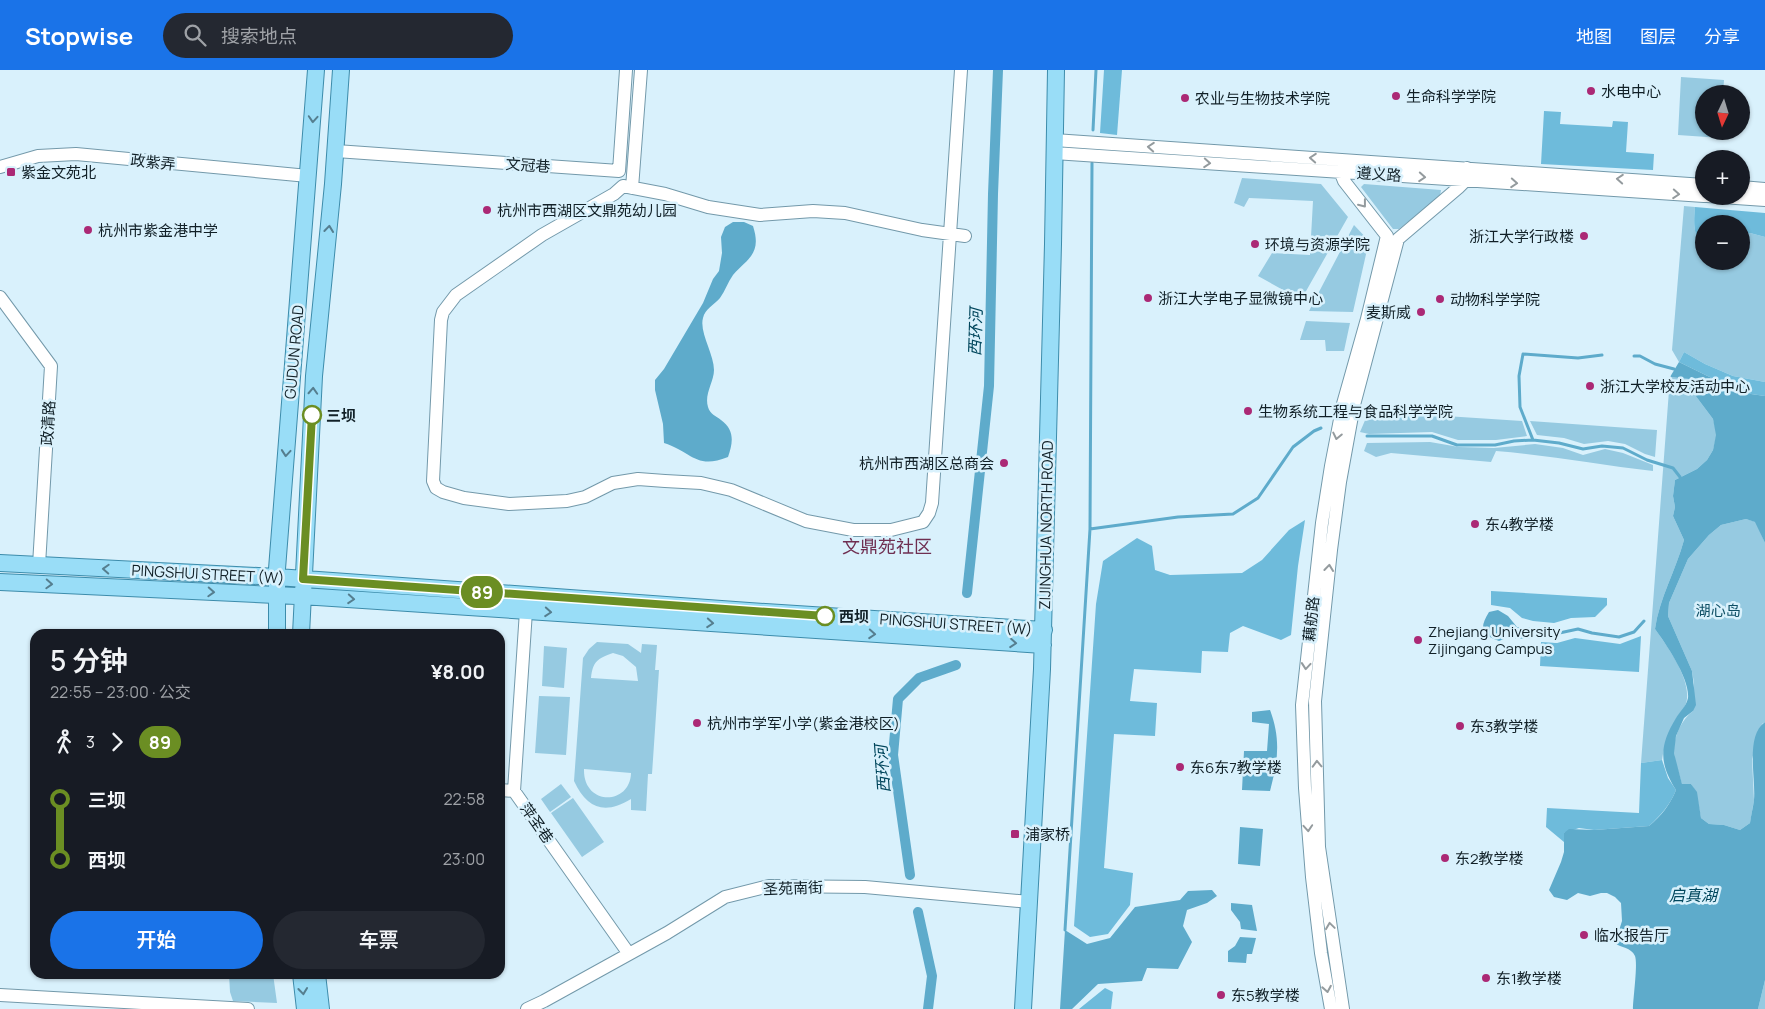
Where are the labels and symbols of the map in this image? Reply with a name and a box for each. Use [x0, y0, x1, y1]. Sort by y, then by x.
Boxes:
place label: 水电中心 [1601, 81, 1661, 102]
marker: 水电中心 [1585, 85, 1597, 97]
north arrow [1695, 85, 1750, 140]
place label: 生命科学学院 [1406, 86, 1496, 107]
place label: 农业与生物技术学院 [1195, 88, 1330, 109]
marker: 生命科学学院 [1390, 90, 1402, 102]
marker: 农业与生物技术学院 [1179, 92, 1191, 104]
one-way arrow [307, 115, 318, 123]
one-way arrow [1147, 141, 1155, 152]
street label: 政紫弄 [130, 149, 176, 175]
one-way arrow [1309, 152, 1317, 163]
street label: 文冠巷 [505, 153, 551, 177]
one-way arrow [1204, 157, 1212, 168]
place label: 紫金文苑北 [21, 162, 96, 183]
street label: 遵义路 [1356, 162, 1402, 186]
marker: 紫金文苑北 [5, 166, 17, 178]
one-way arrow [1418, 171, 1426, 182]
one-way arrow [1616, 173, 1624, 184]
one-way arrow [1511, 177, 1519, 188]
one-way arrow [1673, 189, 1681, 200]
one-way arrow [1357, 198, 1365, 207]
place label: 杭州市西湖区文鼎苑幼儿园 [497, 200, 677, 221]
marker: 杭州市西湖区文鼎苑幼儿园 [481, 204, 493, 216]
place label: 杭州市紫金港中学 [98, 220, 218, 241]
marker: 杭州市紫金港中学 [82, 224, 94, 236]
one-way arrow [323, 225, 334, 233]
place label: 浙江大学行政楼 [1469, 226, 1574, 247]
marker: 浙江大学行政楼 [1578, 230, 1590, 242]
place label: 环境与资源学院 [1265, 234, 1370, 255]
marker: 环境与资源学院 [1249, 238, 1261, 250]
place label: 浙江大学电子显微镜中心 [1158, 288, 1323, 309]
place label: 动物科学学院 [1450, 289, 1540, 310]
marker: 浙江大学电子显微镜中心 [1142, 292, 1154, 304]
marker: 动物科学学院 [1434, 293, 1446, 305]
place label: 麦斯威 [1366, 302, 1411, 323]
street label: GUDUN ROAD [279, 304, 309, 400]
water label: 西环河 [963, 305, 987, 356]
marker: 麦斯威 [1415, 306, 1427, 318]
place label: 浙江大学校友活动中心 [1600, 376, 1750, 397]
marker: 浙江大学校友活动中心 [1584, 380, 1596, 392]
one-way arrow [308, 387, 318, 394]
street label: 政清路 [36, 400, 60, 446]
place label: 生物系统工程与食品科学学院 [1258, 401, 1453, 422]
marker: 三坝 [302, 405, 322, 425]
place label: 三坝 [326, 405, 356, 426]
marker: 生物系统工程与食品科学学院 [1242, 405, 1254, 417]
one-way arrow [1332, 431, 1343, 440]
street label: ZIJINGHUA NORTH ROAD [1034, 440, 1058, 610]
one-way arrow [281, 450, 292, 458]
place label: 杭州市西湖区总商会 [859, 453, 994, 474]
marker: 杭州市西湖区总商会 [998, 457, 1010, 469]
place label: 东4教学楼 [1485, 514, 1554, 535]
marker: 东4教学楼 [1469, 518, 1481, 530]
district label: 文鼎苑社区 [842, 534, 932, 558]
street label: PINGSHUI STREET (W) [131, 560, 285, 588]
one-way arrow [101, 563, 109, 574]
one-way arrow [1323, 563, 1334, 571]
line badge: 89 [460, 576, 504, 608]
one-way arrow [45, 578, 53, 589]
one-way arrow [207, 586, 215, 597]
one-way arrow [347, 594, 355, 605]
street label: 藕舫路 [1298, 596, 1324, 642]
park label: 湖心岛 [1695, 600, 1741, 621]
marker: 西坝 [815, 606, 835, 626]
place label: 西坝 [839, 606, 869, 627]
one-way arrow [544, 607, 552, 618]
street label: PINGSHUI STREET (W) [879, 608, 1033, 640]
one-way arrow [706, 617, 714, 628]
place label: Zhejiang University Zijingang Campus [1428, 621, 1561, 659]
one-way arrow [868, 628, 876, 639]
marker: Zhejiang University Zijingang Campus [1412, 634, 1424, 646]
one-way arrow [1009, 637, 1017, 648]
one-way arrow [1301, 662, 1312, 670]
place label: 杭州市学军小学(紫金港校区) [707, 713, 900, 734]
place label: 东3教学楼 [1470, 716, 1538, 737]
marker: 杭州市学军小学(紫金港校区) [691, 717, 703, 729]
marker: 东3教学楼 [1454, 720, 1466, 732]
water label: 西环河 [869, 741, 895, 794]
place label: 东6东7教学楼 [1190, 757, 1282, 778]
one-way arrow [1312, 760, 1322, 768]
marker: 东6东7教学楼 [1174, 761, 1186, 773]
street label: 萍圣巷 [515, 799, 559, 847]
place label: 浦家桥 [1025, 824, 1070, 845]
one-way arrow [1302, 824, 1313, 832]
marker: 浦家桥 [1009, 828, 1021, 840]
place label: 东2教学楼 [1455, 848, 1524, 869]
marker: 东2教学楼 [1439, 852, 1451, 864]
street label: 圣苑南街 [763, 876, 823, 900]
water label: 启真湖 [1669, 884, 1720, 906]
one-way arrow [1325, 922, 1336, 930]
place label: 临水报告厅 [1594, 925, 1669, 946]
marker: 临水报告厅 [1578, 929, 1590, 941]
place label: 东1教学楼 [1496, 968, 1562, 989]
marker: 东1教学楼 [1480, 972, 1492, 984]
place label: 东5教学楼 [1231, 985, 1300, 1006]
one-way arrow [1322, 985, 1332, 994]
one-way arrow [297, 988, 308, 996]
marker: 东5教学楼 [1215, 989, 1227, 1001]

